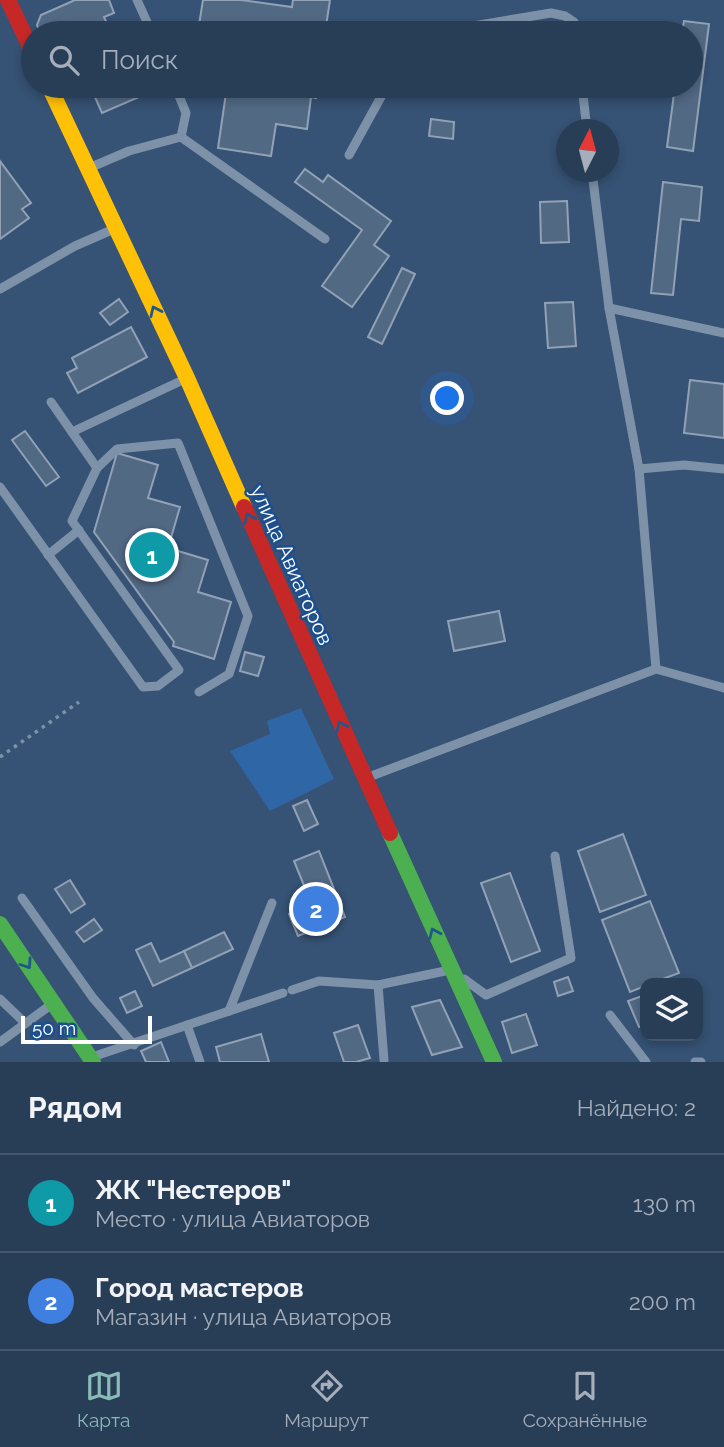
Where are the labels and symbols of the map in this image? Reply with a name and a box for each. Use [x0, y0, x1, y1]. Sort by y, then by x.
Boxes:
north arrow [556, 119, 619, 182]
one-way arrow [149, 306, 163, 318]
your location [430, 381, 464, 415]
street label: улица Авиаторов [246, 481, 338, 649]
one-way arrow [243, 513, 257, 525]
pin: 1 [129, 529, 175, 581]
one-way arrow [335, 721, 349, 733]
pin: 2 [293, 883, 339, 935]
one-way arrow [428, 928, 442, 941]
one-way arrow [19, 956, 32, 969]
scale bar [21, 1013, 152, 1045]

